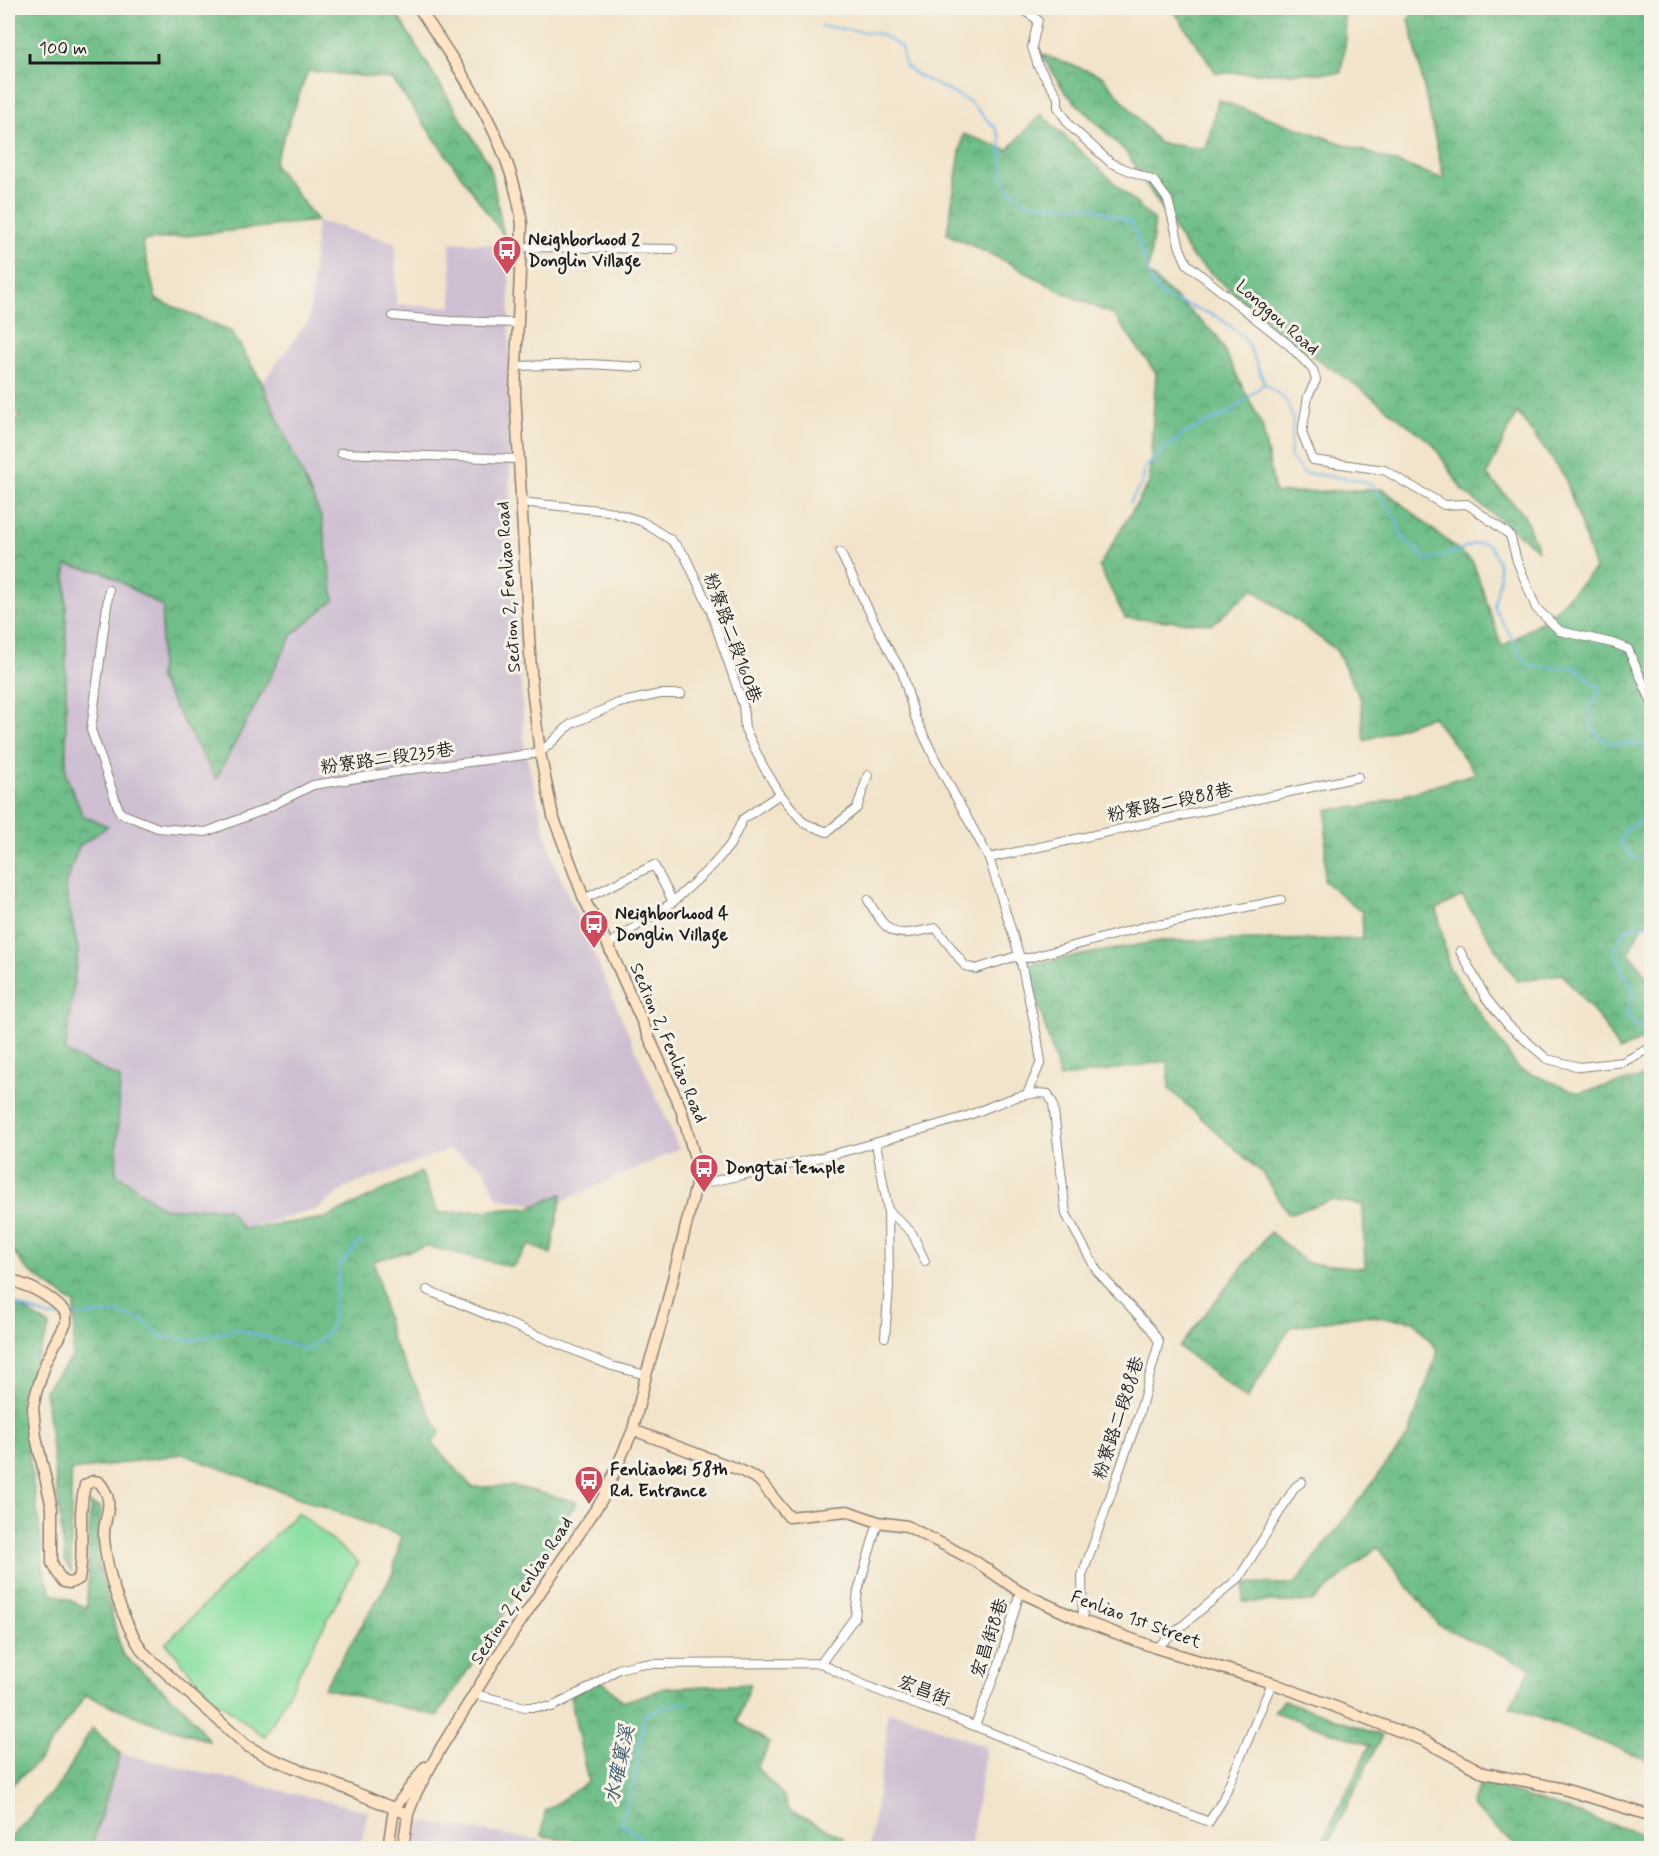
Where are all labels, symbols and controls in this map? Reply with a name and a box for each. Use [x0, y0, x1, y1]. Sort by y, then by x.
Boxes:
scale bar [30, 27, 159, 65]
text: 100 m [39, 37, 87, 61]
place label: Neighborhood 2 Donglin Village [528, 228, 642, 275]
bus stop icon: Neighborhood 2 Donglin Village [491, 234, 523, 276]
street label: Longgou Road [1229, 275, 1324, 362]
street label: Section 2, Fenliao Road [491, 501, 527, 673]
street label: 粉寮路二段160巷 [697, 570, 767, 706]
street label: 粉寮路二段235巷 [319, 738, 455, 780]
street label: 粉寮路二段88巷 [1105, 778, 1235, 828]
place label: Neighborhood 4 Donglin Village [615, 902, 729, 949]
bus stop icon: Neighborhood 4 Donglin Village [578, 908, 610, 950]
street label: Section 2, Fenliao Road [623, 959, 713, 1127]
bus stop icon: Dongtai Temple [688, 1152, 720, 1194]
place label: Dongtai Temple [725, 1156, 845, 1182]
street label: 粉寮路二段88巷 [1088, 1353, 1150, 1483]
place label: Fenliaobei 58th Rd. Entrance [610, 1458, 728, 1503]
bus stop icon: Fenliaobei 58th Rd. Entrance [573, 1464, 605, 1506]
street label: Section 2, Fenliao Road [465, 1513, 579, 1669]
street label: Fenliao 1st Street [1067, 1585, 1205, 1655]
street label: 宏昌街8巷 [966, 1595, 1014, 1681]
street label: 宏昌街 [894, 1670, 954, 1712]
water label: 水確窠溪 [598, 1722, 642, 1807]

